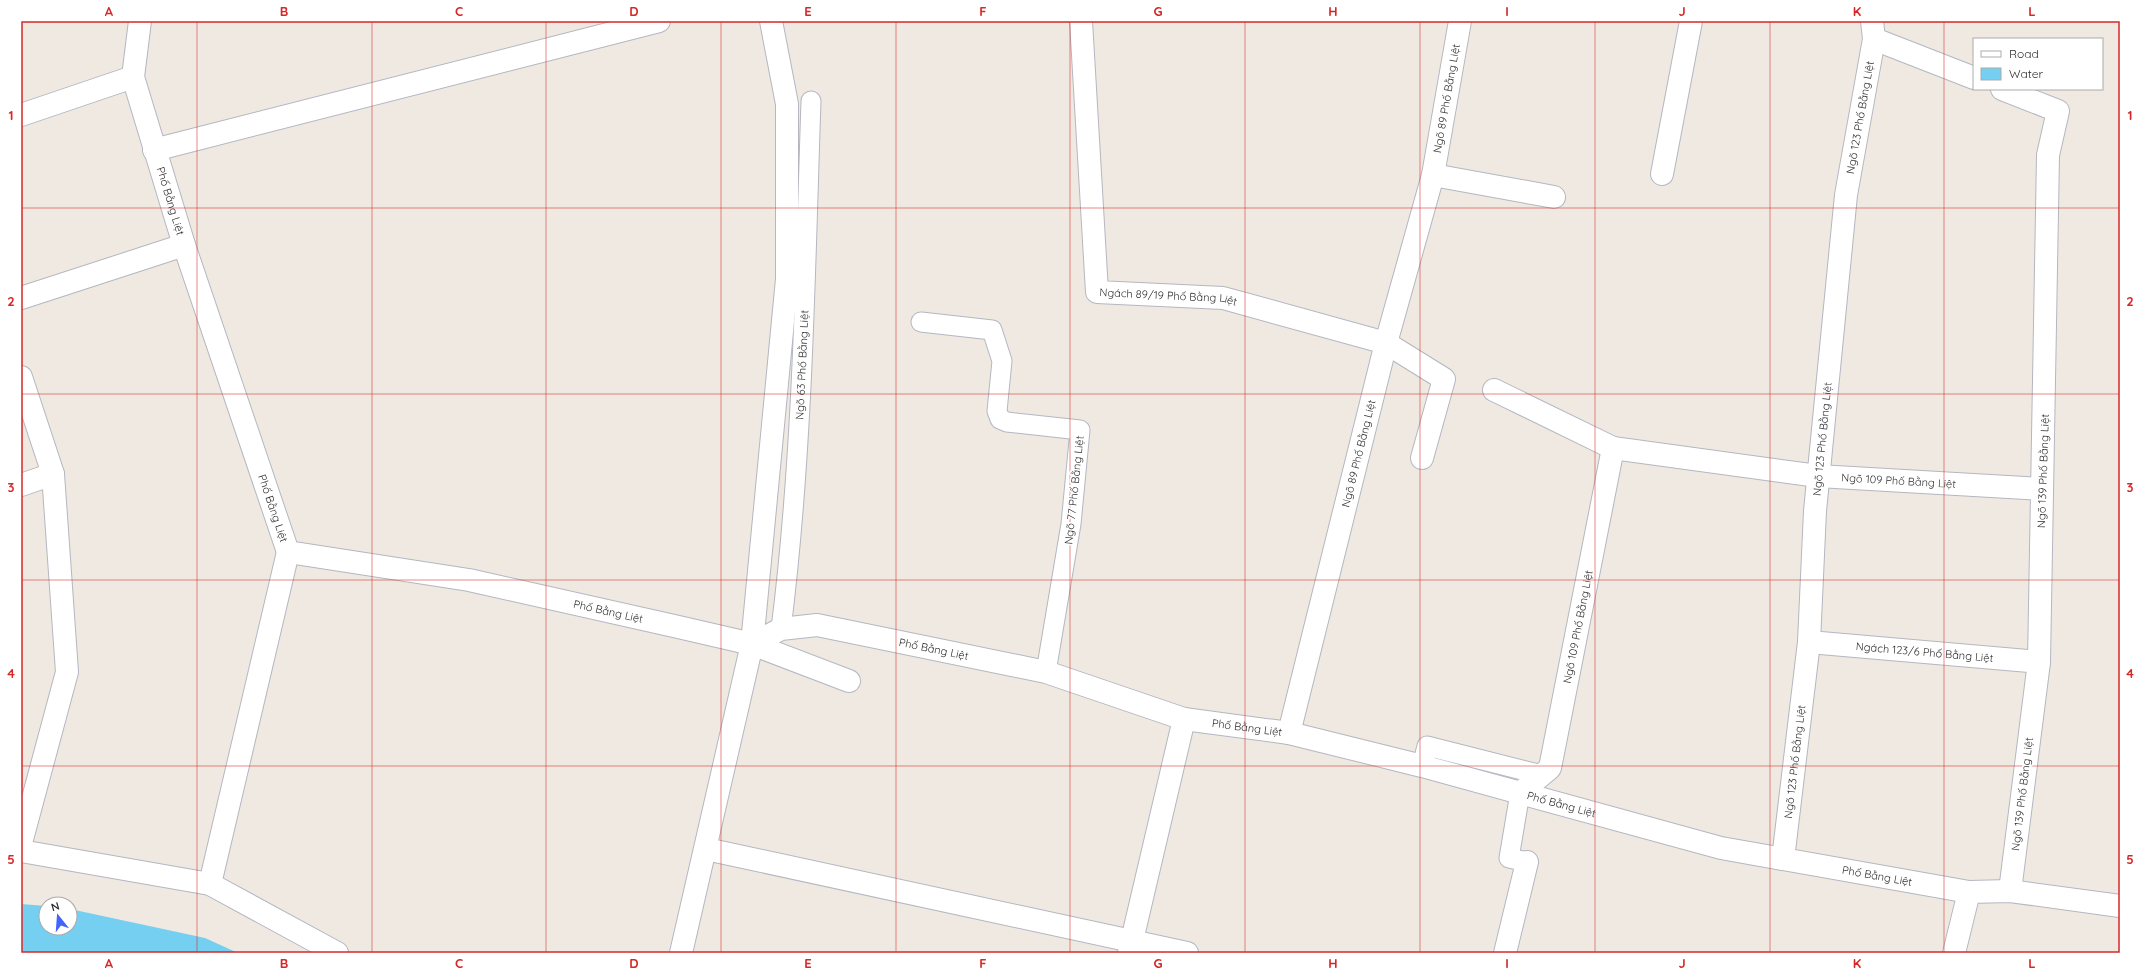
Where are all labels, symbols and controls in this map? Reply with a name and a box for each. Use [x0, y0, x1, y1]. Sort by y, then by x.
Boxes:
text: A [105, 3, 114, 19]
text: B [280, 3, 288, 19]
text: C [455, 3, 463, 19]
text: D [629, 3, 639, 19]
text: E [804, 3, 812, 19]
text: F [979, 3, 987, 19]
text: G [1153, 3, 1163, 19]
text: H [1328, 3, 1338, 19]
text: I [1505, 3, 1509, 19]
text: J [1678, 3, 1686, 19]
text: K [1853, 3, 1862, 19]
text: L [2028, 3, 2036, 19]
legend [1973, 38, 2103, 90]
street label: Ngõ 89 Phố Bằng Liệt [1430, 43, 1463, 154]
text: Road [2009, 46, 2039, 61]
street label: Ngõ 123 Phố Bằng Liệt [1843, 60, 1877, 175]
text: Water [2009, 66, 2044, 81]
text: 1 [8, 107, 14, 123]
text: 1 [2127, 107, 2133, 123]
street label: Phố Bằng Liệt [154, 165, 188, 237]
street label: Ngách 89/19 Phố Bằng Liệt [1099, 285, 1239, 309]
text: 2 [7, 293, 15, 309]
text: 2 [2126, 293, 2134, 309]
street label: Ngõ 63 Phố Bằng Liệt [792, 309, 811, 420]
street label: Ngõ 123 Phố Bằng Liệt [1810, 381, 1835, 497]
street label: Ngõ 89 Phố Bằng Liệt [1338, 398, 1379, 509]
street label: Ngõ 139 Phố Bằng Liệt [2034, 413, 2052, 528]
street label: Ngõ 77 Phố Bằng Liệt [1061, 435, 1087, 545]
street label: Ngõ 109 Phố Bằng Liệt [1841, 470, 1957, 491]
street label: Phố Bằng Liệt [255, 473, 291, 544]
text: 3 [8, 479, 15, 495]
text: 3 [2127, 479, 2134, 495]
street label: Ngõ 109 Phố Bằng Liệt [1560, 569, 1596, 685]
street label: Phố Bằng Liệt [572, 597, 645, 626]
street label: Phố Bằng Liệt [898, 635, 970, 663]
street label: Ngách 123/6 Phố Bằng Liệt [1855, 639, 1994, 665]
text: 4 [7, 665, 15, 681]
text: 4 [2126, 665, 2134, 681]
street label: Ngõ 123 Phố Bằng Liệt [1781, 704, 1808, 819]
street label: Phố Bằng Liệt [1211, 716, 1283, 739]
street label: Ngõ 139 Phố Bằng Liệt [2008, 736, 2036, 852]
street label: Phố Bằng Liệt [1525, 788, 1598, 820]
text: 5 [7, 851, 15, 867]
text: 5 [2126, 851, 2134, 867]
street label: Phố Bằng Liệt [1841, 863, 1913, 889]
north arrow [38, 896, 78, 936]
text: N [49, 899, 61, 914]
text: A [105, 955, 114, 971]
text: B [280, 955, 288, 971]
text: C [455, 955, 463, 971]
text: D [629, 955, 639, 971]
text: E [804, 955, 812, 971]
text: F [979, 955, 987, 971]
text: G [1153, 955, 1163, 971]
text: H [1328, 955, 1338, 971]
text: I [1505, 955, 1509, 971]
text: J [1678, 955, 1686, 971]
text: K [1853, 955, 1862, 971]
text: L [2028, 955, 2036, 971]

